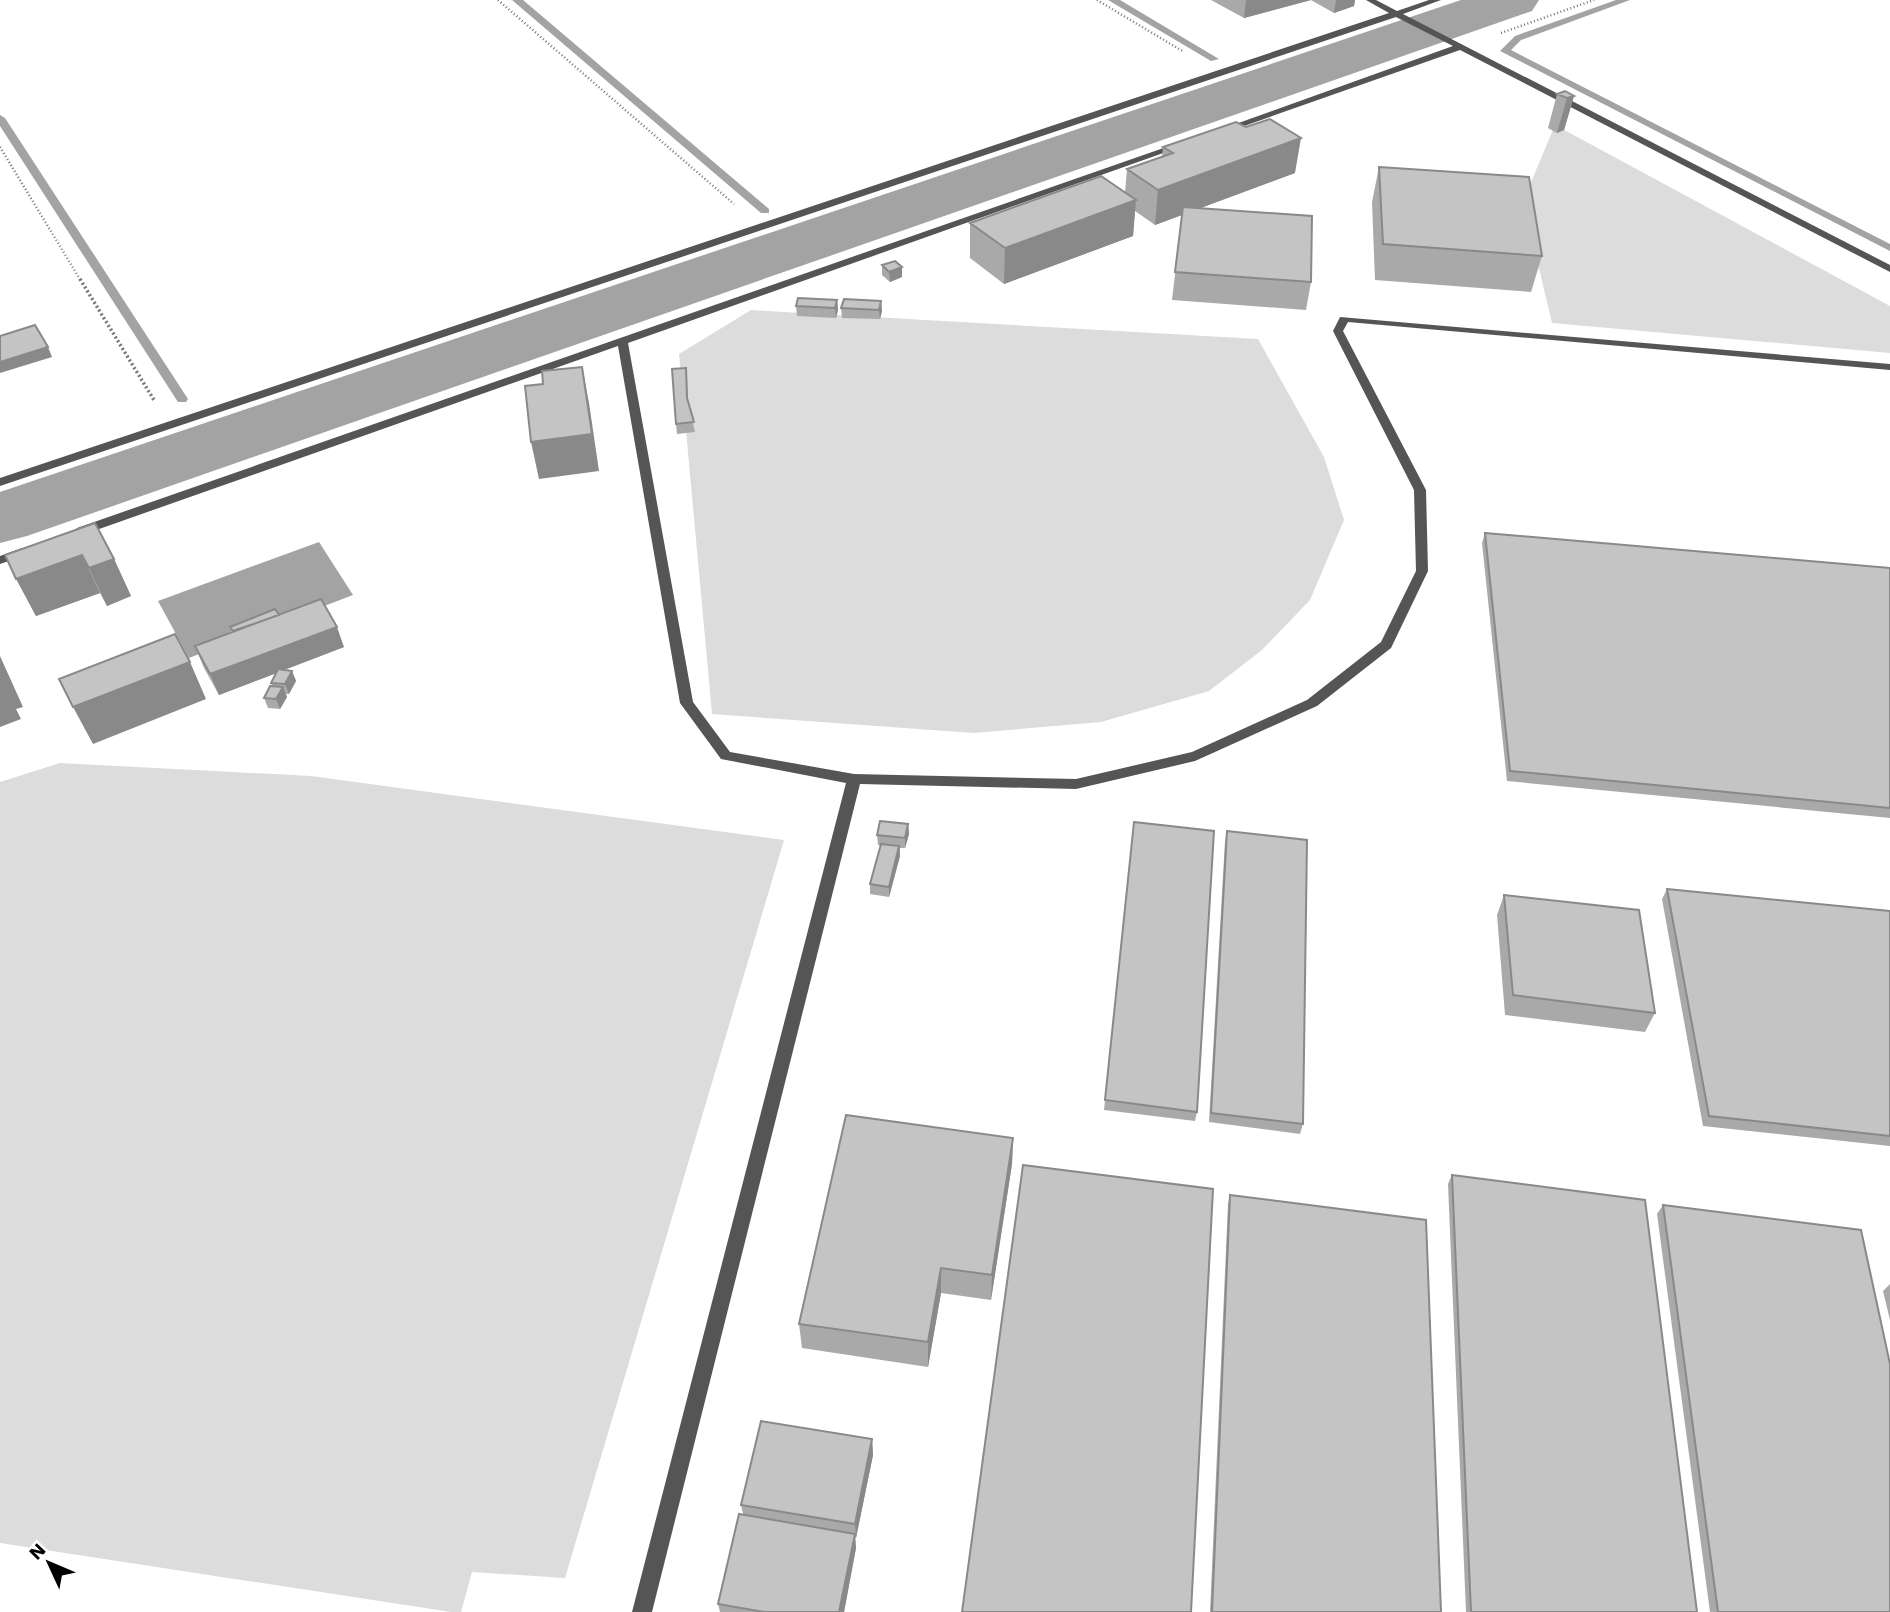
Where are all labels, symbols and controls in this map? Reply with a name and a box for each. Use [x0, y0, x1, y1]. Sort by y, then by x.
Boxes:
north arrow [14, 1528, 84, 1598]
text: N [24, 1538, 50, 1565]

